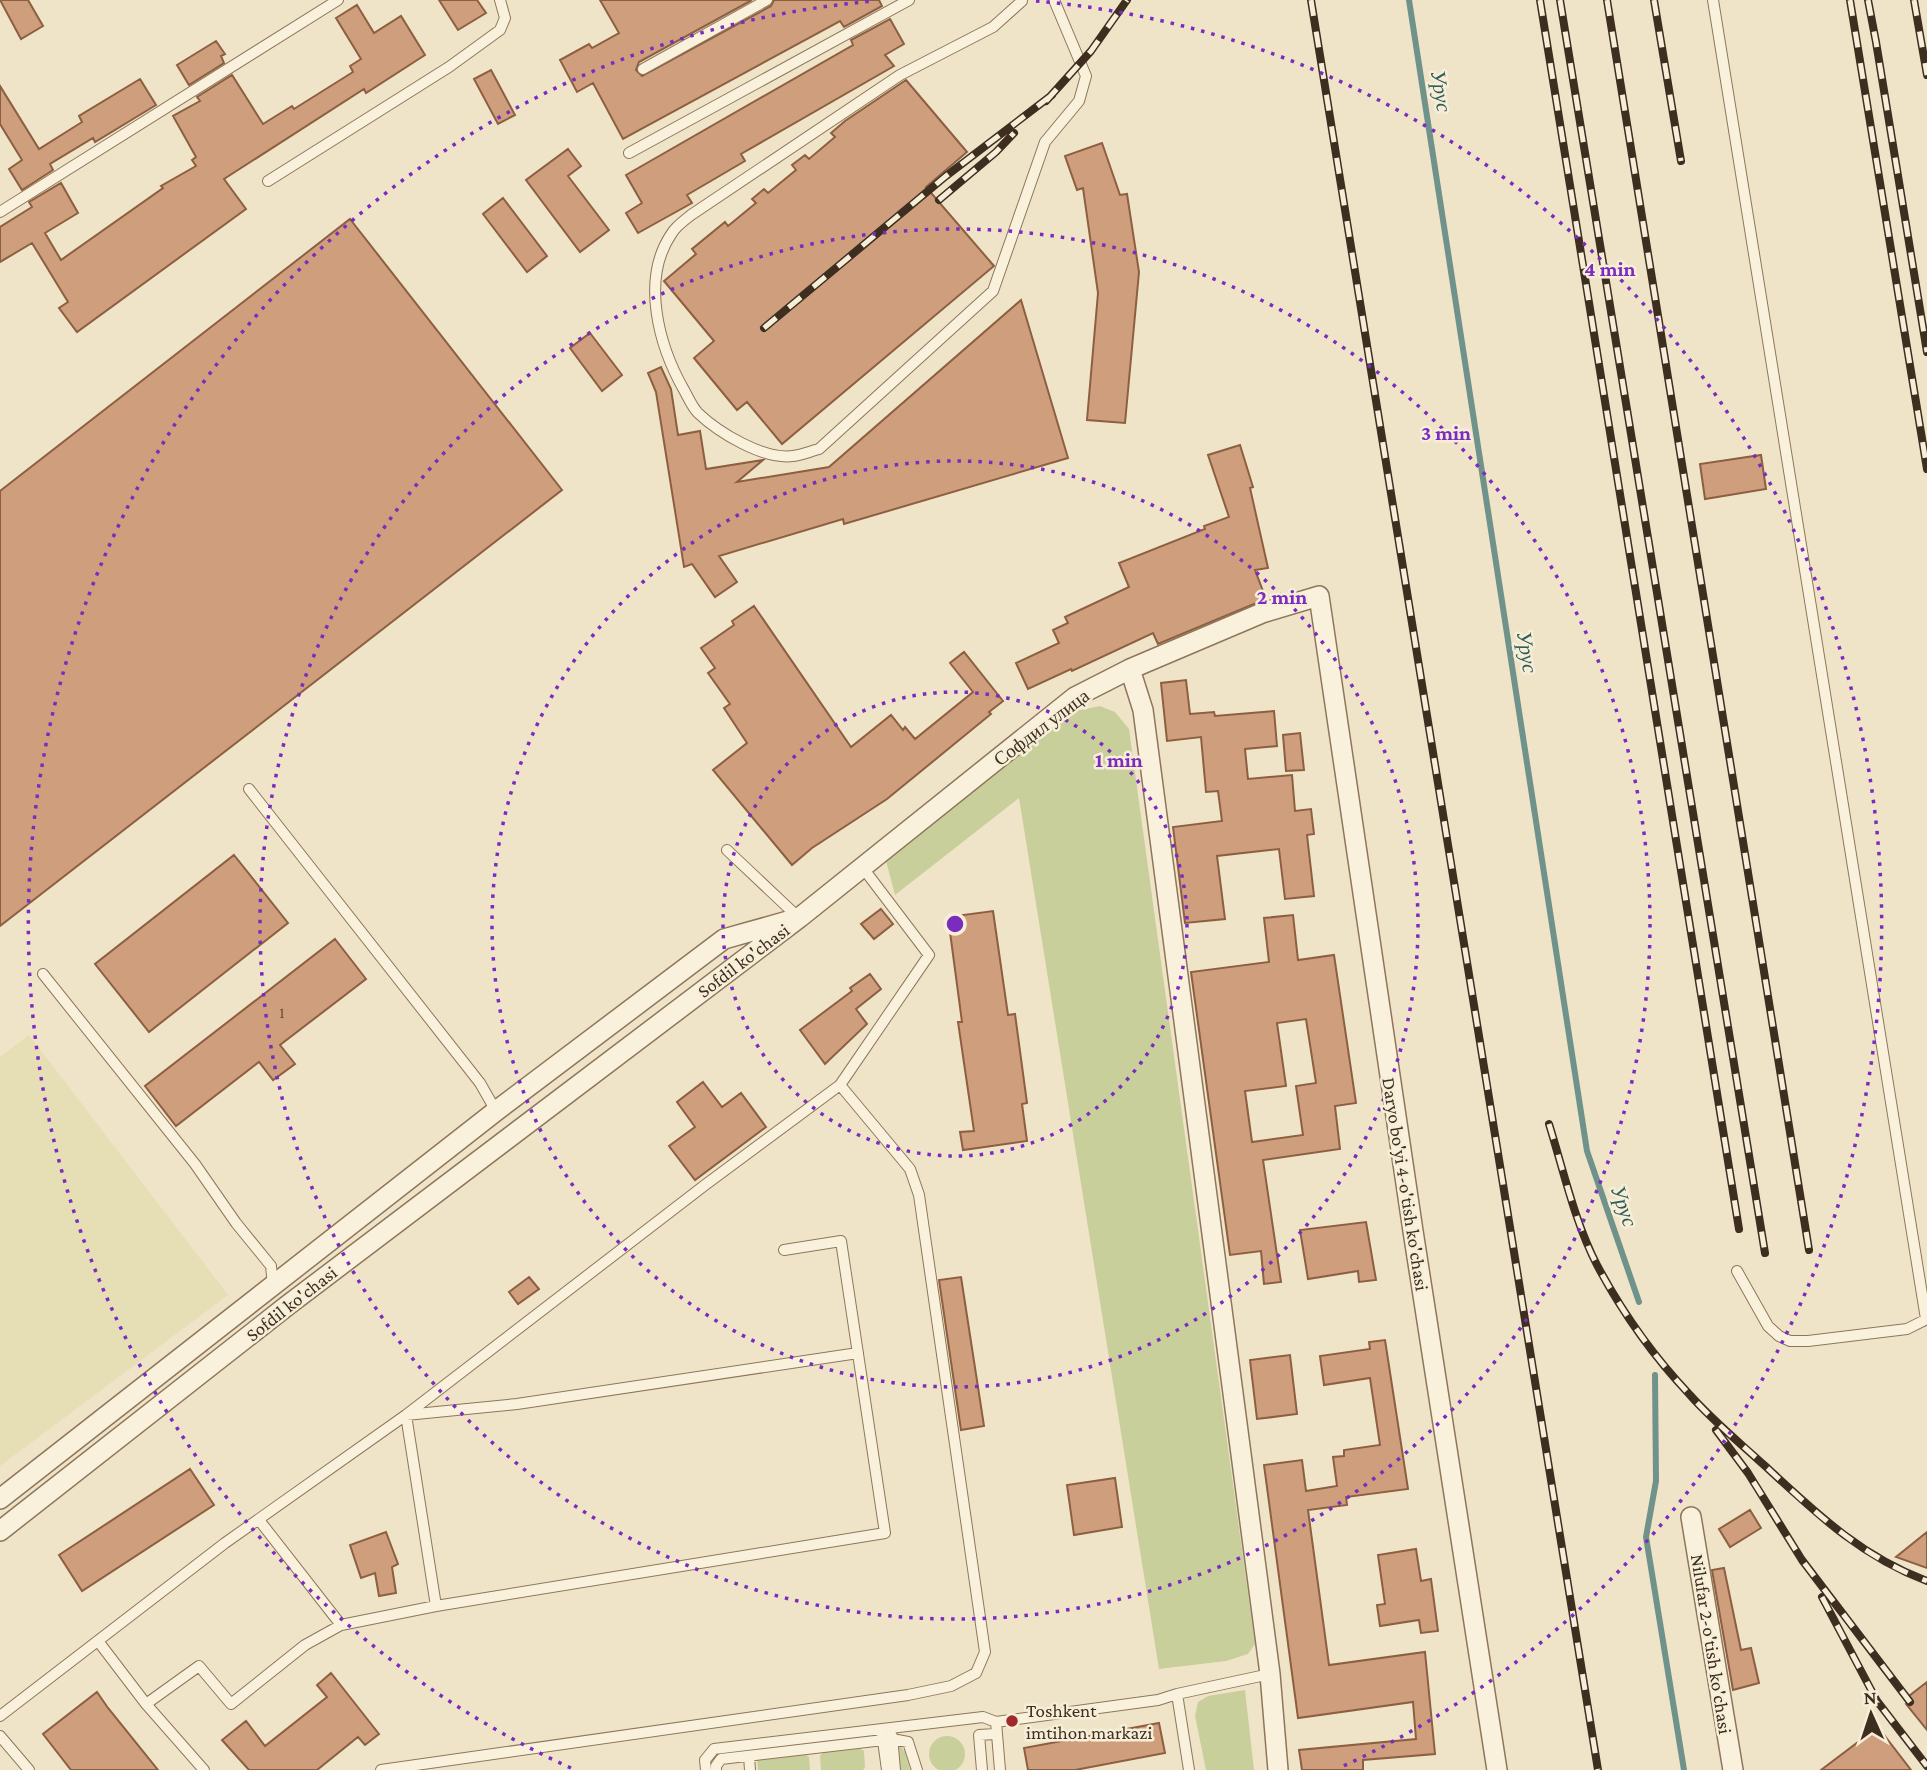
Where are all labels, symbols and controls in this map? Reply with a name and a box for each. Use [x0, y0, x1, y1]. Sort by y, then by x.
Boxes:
water label: Урус [1426, 68, 1456, 114]
text: 4 min [1584, 257, 1636, 281]
text: 3 min [1421, 421, 1471, 445]
text: 2 min [1257, 585, 1307, 609]
water label: Урус [1512, 629, 1542, 675]
street label: Софдил улица [990, 684, 1094, 770]
text: 1 min [1095, 748, 1143, 772]
centre of rings [943, 912, 967, 936]
street label: Sofdil ko'chasi [693, 919, 793, 1002]
house number: 1 [279, 1004, 285, 1021]
street label: Daryo bo'yi 4-o'tish ko'chasi [1378, 1076, 1433, 1292]
water label: Урус [1606, 1182, 1642, 1230]
street label: Sofdil ko'chasi [242, 1261, 341, 1345]
street label: Nilufar 2-o'tish ko'chasi [1687, 1553, 1736, 1735]
north arrow [1836, 1679, 1906, 1749]
text: N [1863, 1687, 1877, 1708]
place label: Toshkent imtihon markazi [1026, 1700, 1152, 1743]
marker: Toshkent imtihon markazi [1004, 1713, 1020, 1729]

